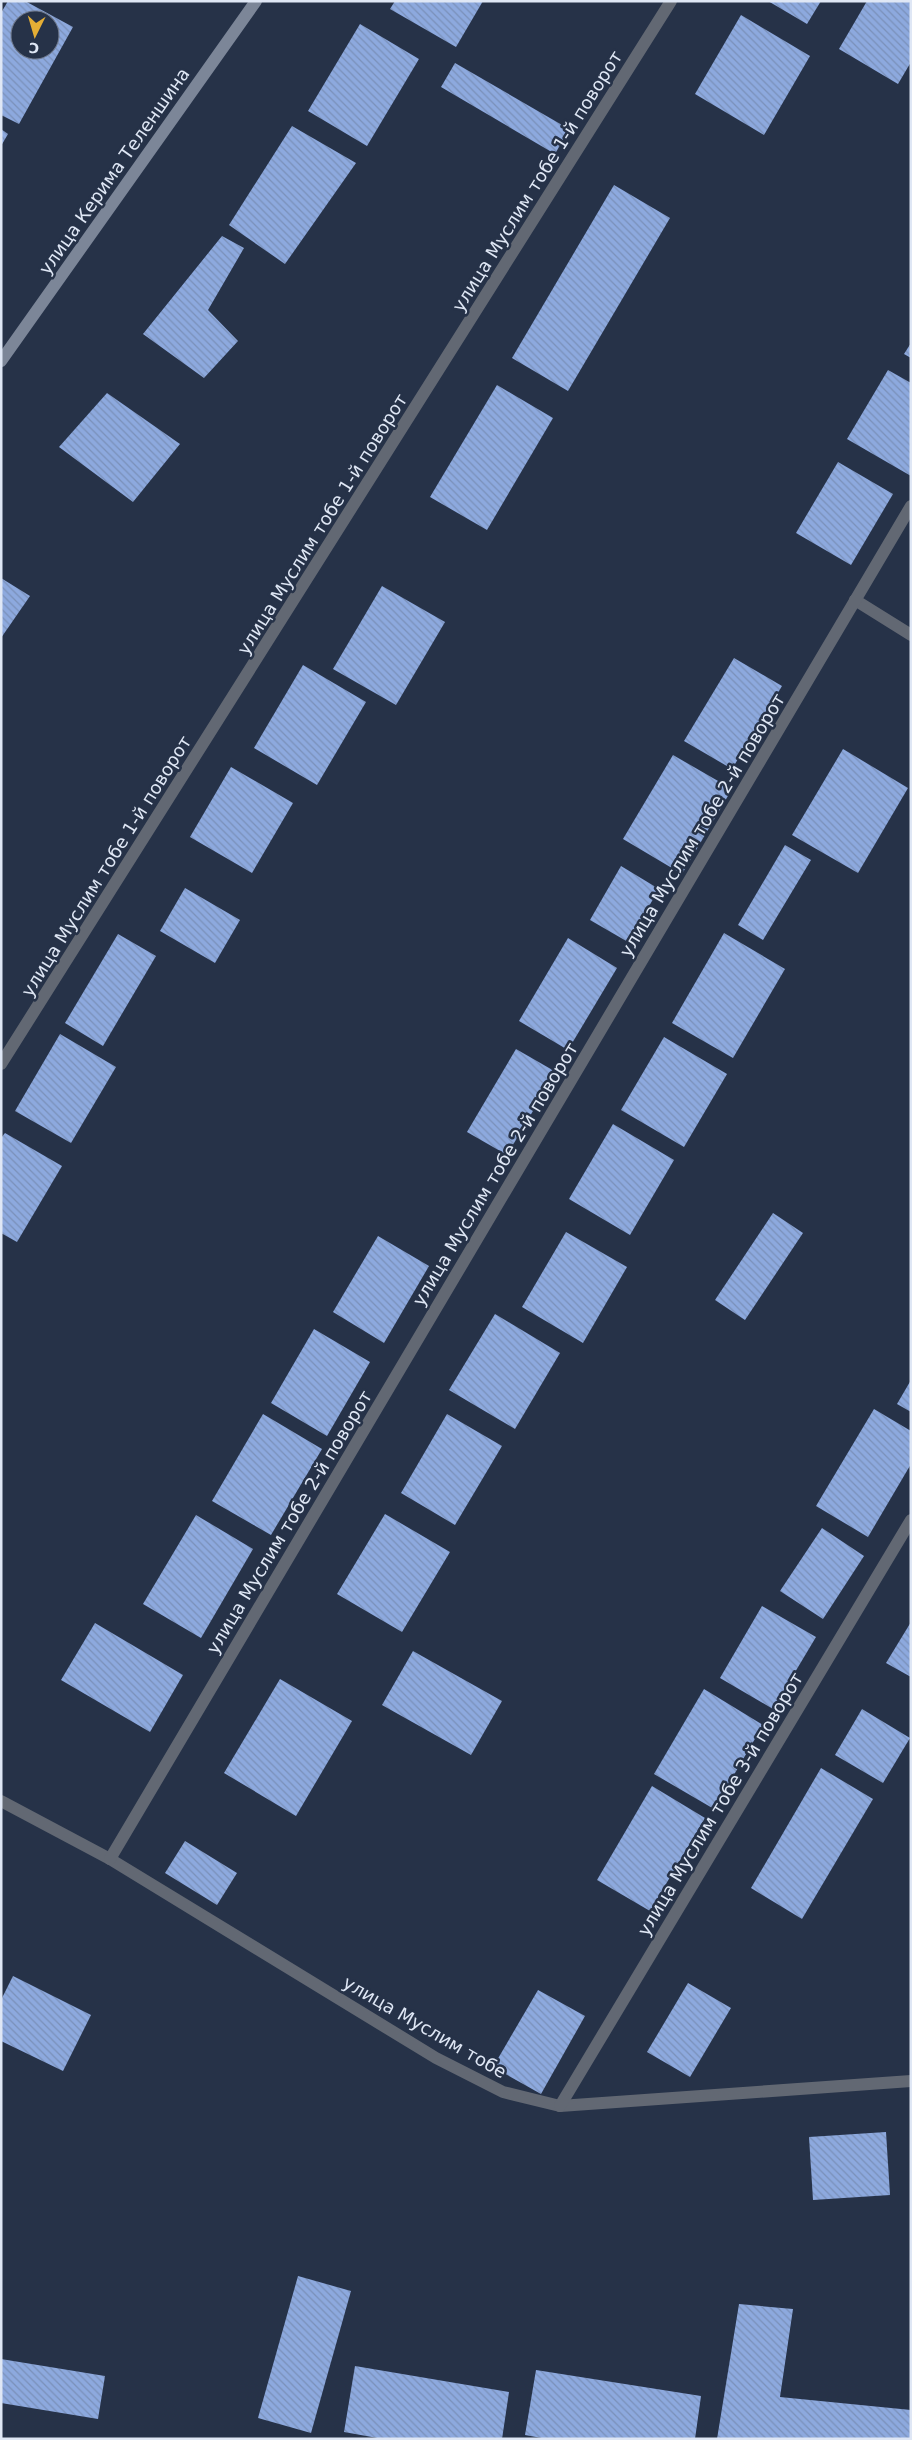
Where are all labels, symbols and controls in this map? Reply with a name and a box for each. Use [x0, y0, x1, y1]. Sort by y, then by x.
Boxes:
north arrow [10, 10, 60, 60]
text: С [28, 40, 40, 56]
street label: улица Муслим тобе 1-й поворот [448, 47, 626, 315]
street label: улица Керима Теленшина [34, 64, 194, 278]
street label: улица Муслим тобе 1-й поворот [233, 390, 411, 658]
street label: улица Муслим тобе 2-й поворот [615, 690, 789, 960]
street label: улица Муслим тобе 1-й поворот [17, 732, 195, 1000]
street label: улица Муслим тобе 2-й поворот [408, 1039, 582, 1309]
street label: улица Муслим тобе 2-й поворот [202, 1387, 376, 1657]
street label: улица Муслим тобе 3-й поворот [633, 1669, 807, 1939]
street label: улица Муслим тобе [340, 1972, 510, 2082]

